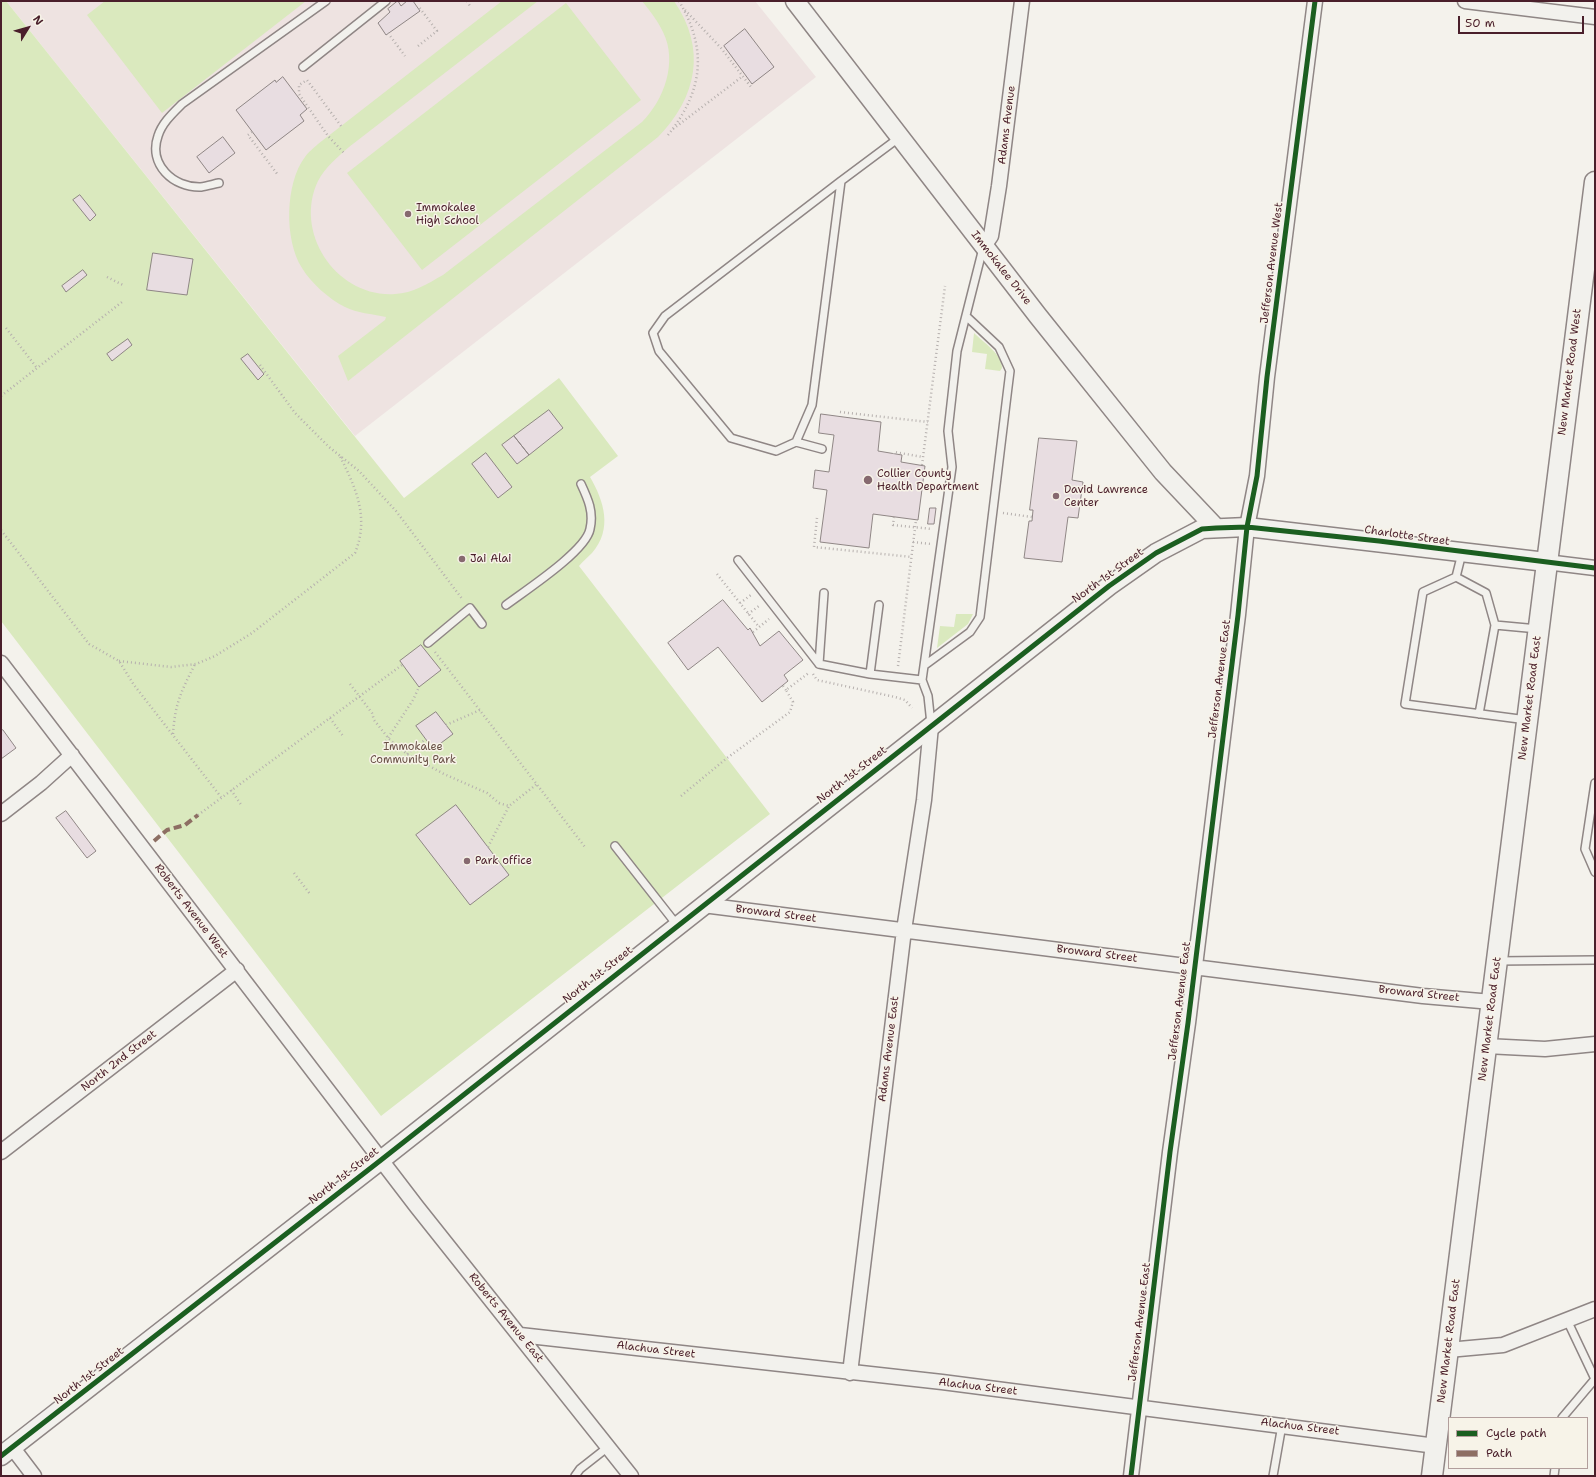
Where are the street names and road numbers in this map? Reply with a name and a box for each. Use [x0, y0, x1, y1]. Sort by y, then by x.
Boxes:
street label: Adams Avenue [996, 85, 1018, 165]
street label: Jefferson Avenue West [1258, 202, 1286, 324]
street label: Immokalee Drive [968, 228, 1034, 308]
street label: New Market Road West [1556, 308, 1584, 436]
street label: Charlotte Street [1363, 523, 1451, 549]
street label: North 1st Street [1070, 546, 1146, 606]
street label: Jefferson Avenue East [1206, 619, 1234, 739]
street label: New Market Road East [1516, 635, 1544, 761]
street label: North 1st Street [814, 744, 890, 806]
street label: Roberts Avenue West [151, 862, 231, 960]
street label: Broward Street [735, 902, 817, 926]
street label: Jefferson Avenue East [1166, 941, 1194, 1061]
street label: Broward Street [1056, 942, 1138, 966]
street label: North 1st Street [560, 944, 636, 1006]
street label: New Market Road East [1476, 956, 1504, 1082]
street label: Broward Street [1378, 983, 1460, 1005]
street label: Adams Avenue East [876, 995, 902, 1103]
street label: North 2nd Street [79, 1027, 159, 1095]
street label: North 1st Street [306, 1145, 382, 1207]
street label: Jefferson Avenue East [1126, 1262, 1154, 1382]
street label: Roberts Avenue East [466, 1271, 546, 1365]
street label: New Market Road East [1435, 1278, 1463, 1404]
street label: Alachua Street [616, 1339, 696, 1361]
street label: North 1st Street [51, 1345, 127, 1407]
street label: Alachua Street [938, 1376, 1018, 1398]
street label: Alachua Street [1260, 1416, 1340, 1438]

